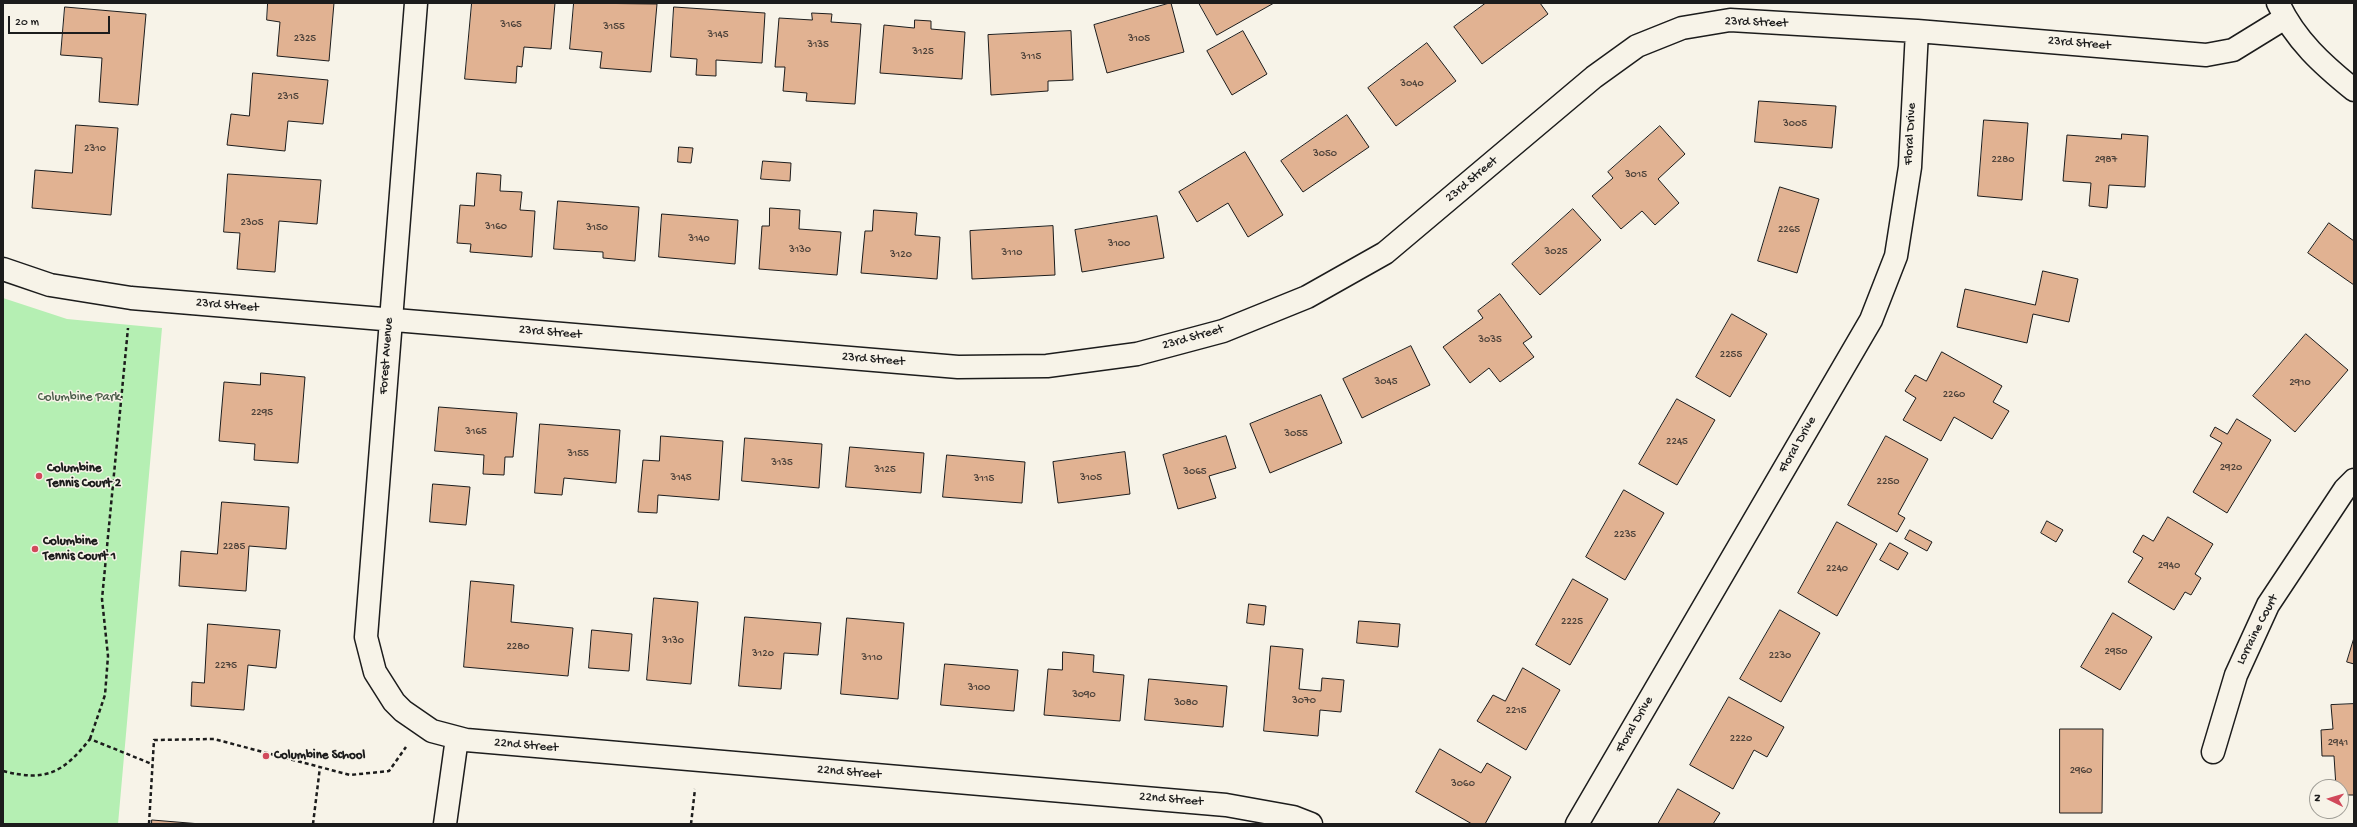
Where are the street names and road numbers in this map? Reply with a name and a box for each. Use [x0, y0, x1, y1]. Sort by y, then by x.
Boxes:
street label: 23rd Street [1724, 14, 1788, 32]
street label: 23rd Street [2047, 33, 2111, 55]
street label: Floral Drive [1902, 102, 1920, 166]
street label: 23rd Street [1443, 154, 1501, 206]
street label: 23rd Street [195, 295, 259, 317]
street label: Forest Avenue [377, 317, 397, 395]
street label: 23rd Street [518, 322, 582, 344]
street label: 23rd Street [1161, 322, 1225, 354]
street label: 23rd Street [841, 349, 905, 371]
street label: Floral Drive [1776, 414, 1820, 476]
street label: Lorraine Court [2234, 592, 2282, 668]
street label: Floral Drive [1613, 694, 1657, 756]
street label: 22nd Street [493, 735, 559, 757]
street label: 22nd Street [816, 762, 882, 784]
street label: 22nd Street [1138, 789, 1204, 811]

